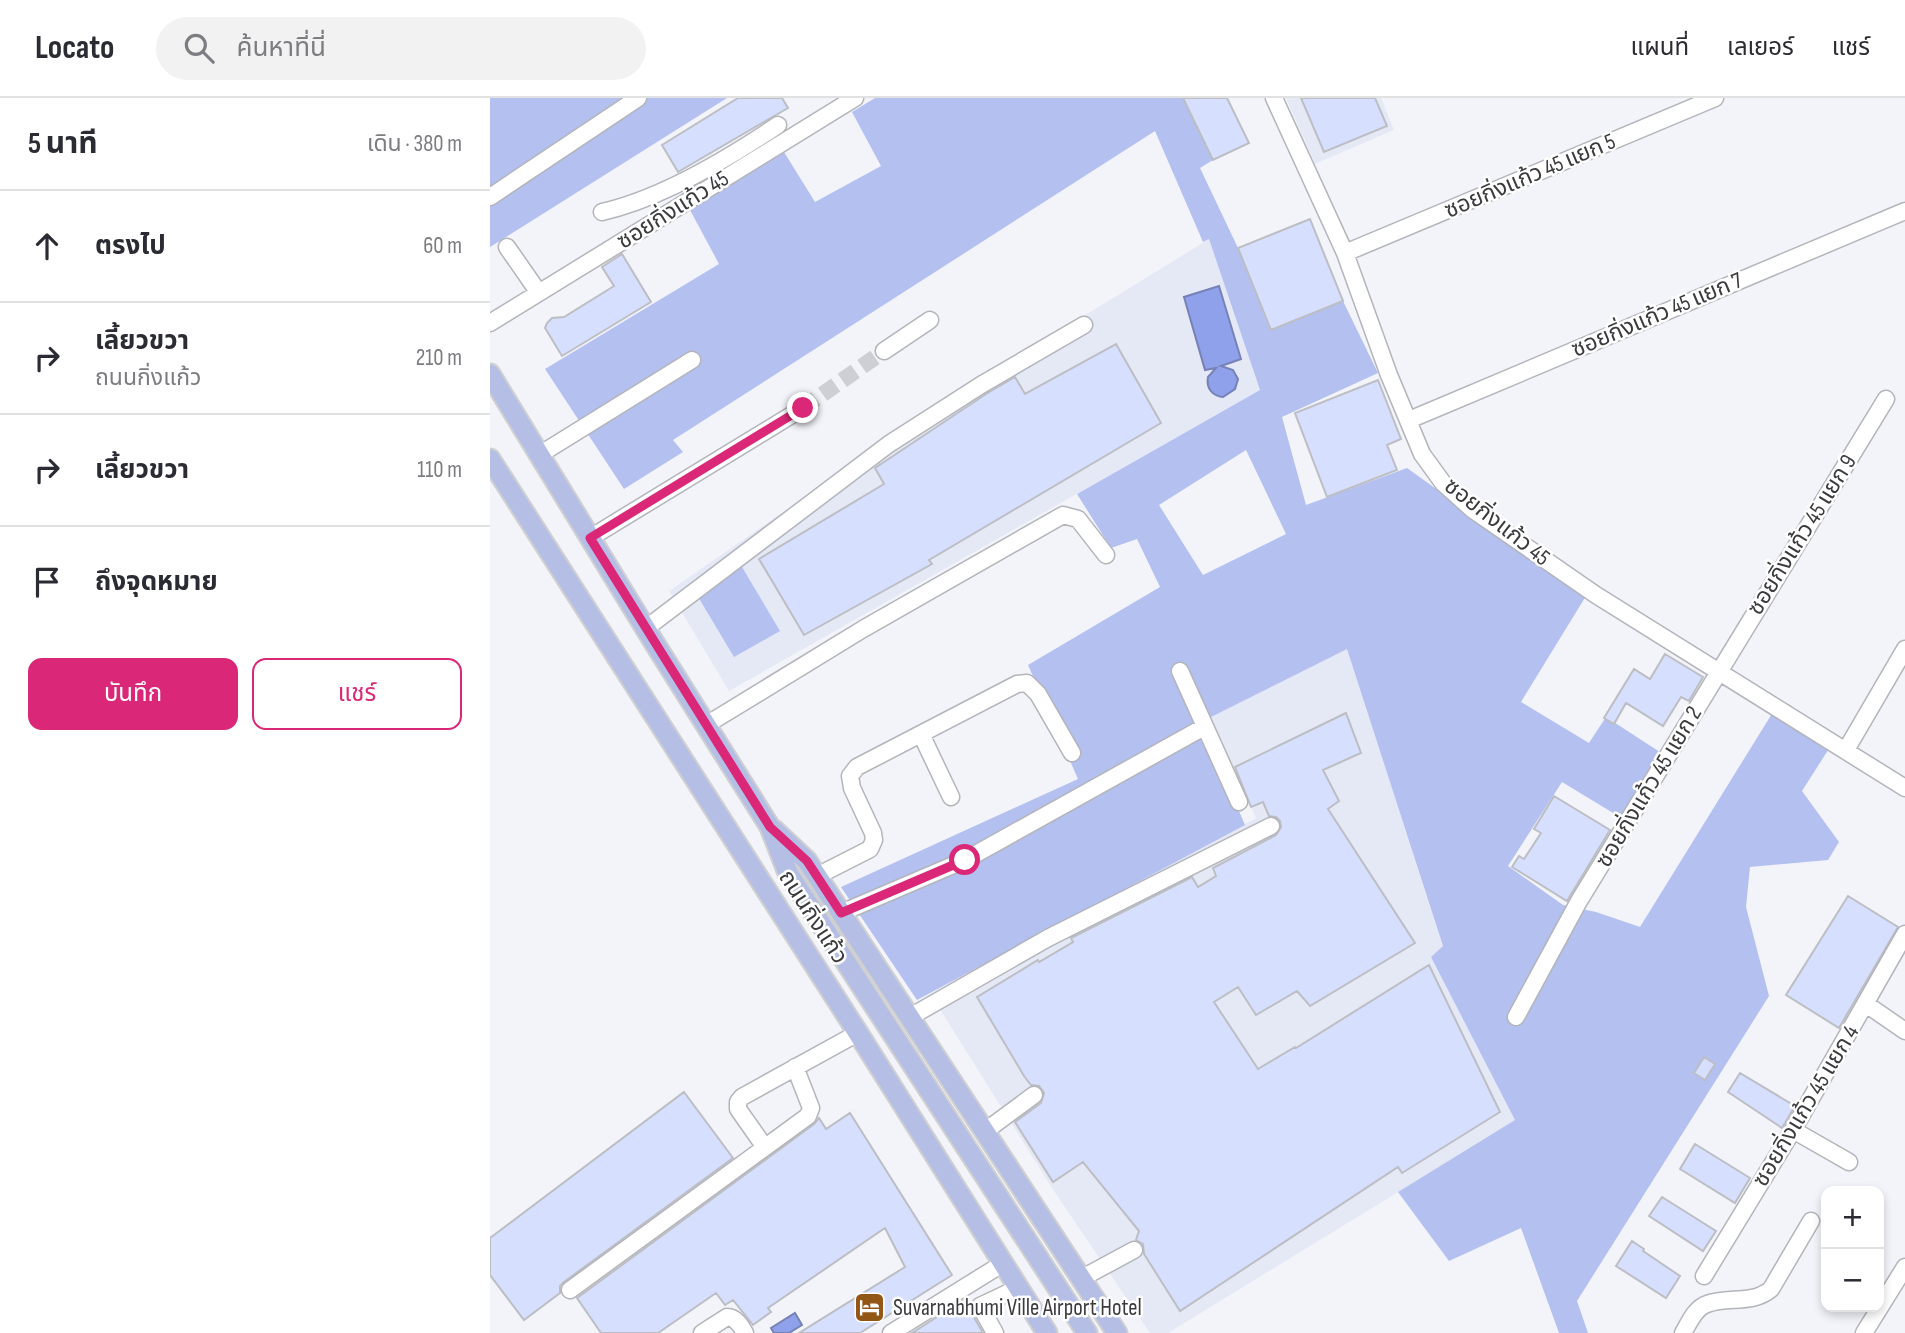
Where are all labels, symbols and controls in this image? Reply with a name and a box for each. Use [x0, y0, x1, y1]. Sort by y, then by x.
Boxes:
search box [156, 17, 646, 80]
text: Locato [35, 28, 114, 68]
icon: search [180, 29, 218, 67]
text: ค้นหาที่นี่ [236, 33, 326, 64]
text: แผนที่ [1631, 33, 1689, 62]
text: เลเยอร์ [1727, 33, 1794, 62]
text: แชร์ [1832, 33, 1870, 62]
text: 5 นาที [28, 126, 98, 162]
street label: ซอยกิ่งแก้ว 45 แยก 5 [1440, 126, 1620, 225]
text: เดิน · 380 m [367, 130, 462, 158]
street label: ซอยกิ่งแก้ว 45 [611, 163, 734, 255]
icon: ahead [28, 227, 66, 265]
text: ตรงไป [95, 231, 166, 262]
text: 60 m [423, 232, 462, 260]
street label: ซอยกิ่งแก้ว 45 แยก 7 [1567, 265, 1747, 364]
text: เลี้ยวขวา [95, 326, 189, 357]
icon: right [28, 339, 66, 377]
text: 210 m [416, 344, 462, 372]
text: ถนนกิ่งแก้ว [95, 364, 201, 392]
route end [787, 392, 818, 423]
street label: ซอยกิ่งแก้ว 45 แยก 9 [1740, 449, 1863, 620]
icon: right [28, 451, 66, 489]
text: เลี้ยวขวา [95, 455, 189, 486]
text: 110 m [417, 456, 462, 484]
street label: ซอยกิ่งแก้ว 45 [1439, 471, 1556, 572]
icon: arrive [28, 563, 66, 601]
text: ถึงจุดหมาย [95, 567, 218, 598]
button: บันทึก [28, 658, 238, 730]
button: แชร์ [252, 658, 462, 730]
street label: ซอยกิ่งแก้ว 45 แยก 2 [1588, 700, 1708, 873]
route start [949, 844, 980, 875]
street label: ถนนกิ่งแก้ว [772, 864, 855, 969]
street label: ซอยกิ่งแก้ว 45 แยก 4 [1745, 1019, 1865, 1192]
map controls [1821, 1186, 1884, 1312]
button: + [1821, 1186, 1884, 1249]
button: − [1821, 1249, 1884, 1312]
hotel icon: Suvarnabhumi Ville Airport Hotel [853, 1291, 887, 1325]
place label: Suvarnabhumi Ville Airport Hotel [893, 1294, 1142, 1322]

